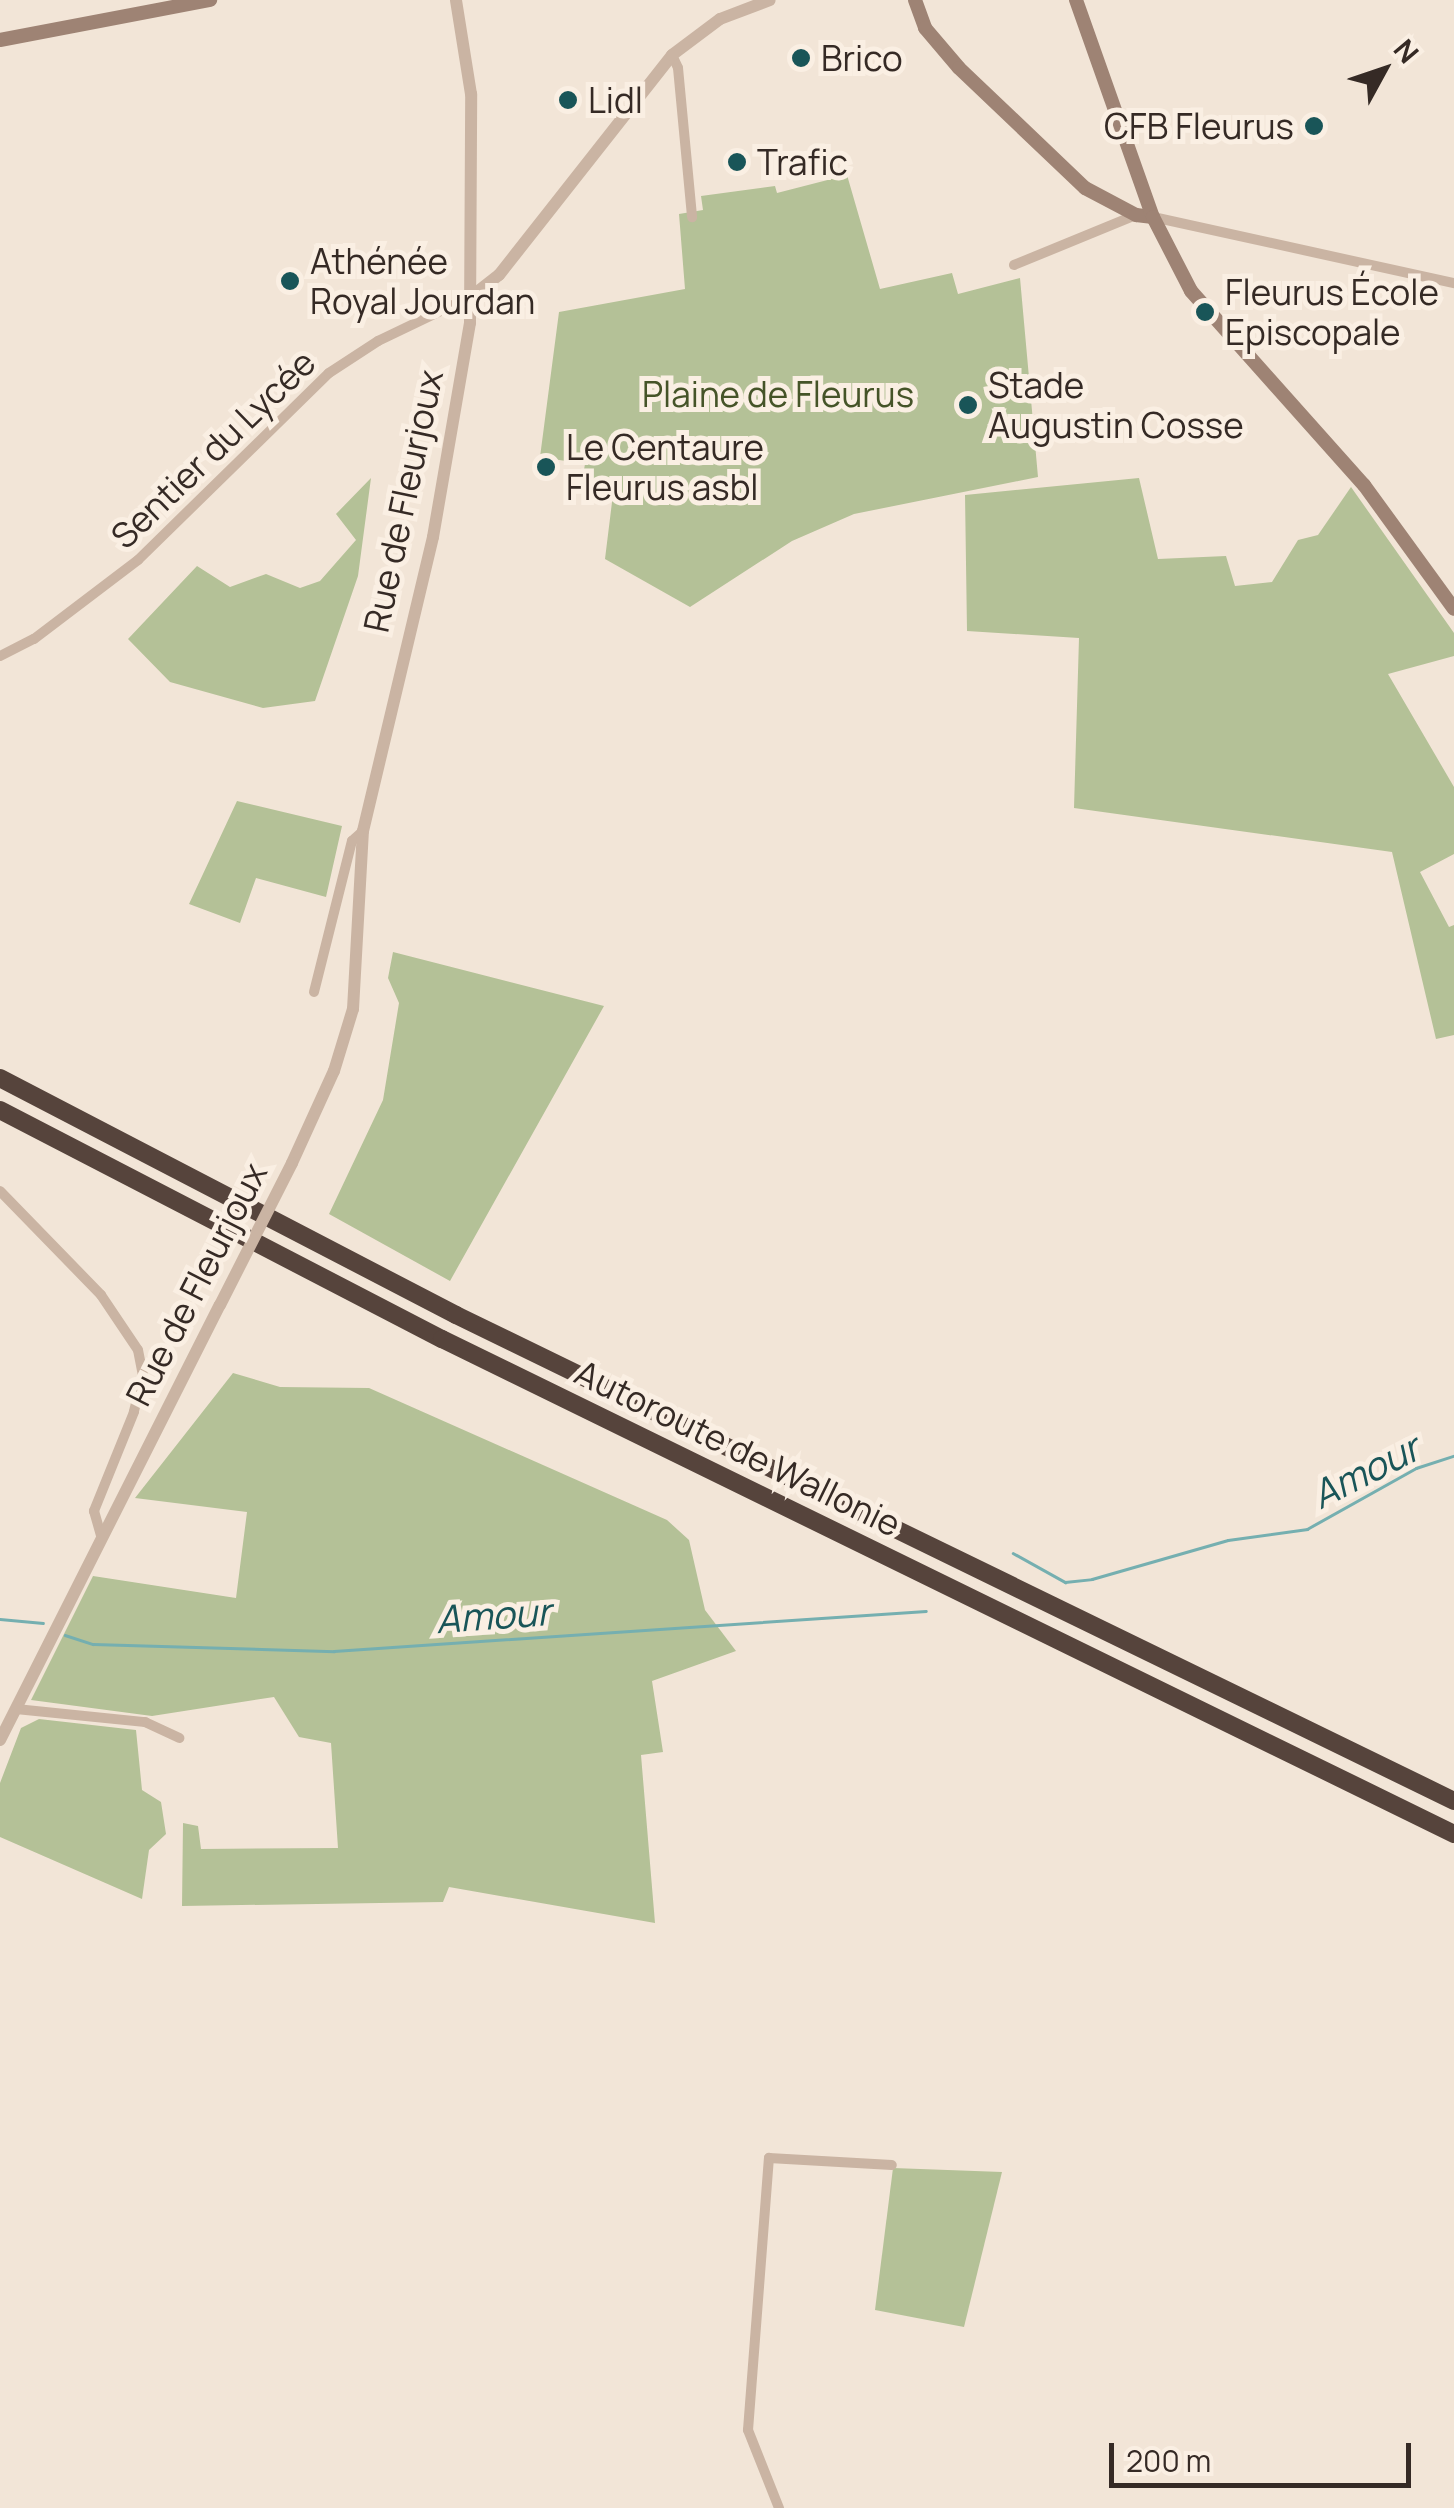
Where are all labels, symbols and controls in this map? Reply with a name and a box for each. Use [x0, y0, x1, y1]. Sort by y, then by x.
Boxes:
north arrow [1334, 20, 1434, 120]
text: N [1386, 31, 1428, 71]
place label: Brico [821, 37, 903, 79]
marker: Brico [790, 47, 812, 69]
place label: Lidl [588, 79, 643, 121]
marker: Lidl [557, 89, 579, 111]
place label: CFB Fleurus [1104, 105, 1294, 147]
marker: CFB Fleurus [1303, 115, 1325, 137]
place label: Trafic [757, 141, 848, 183]
marker: Trafic [726, 151, 748, 173]
place label: Athénée Royal Jourdan [310, 240, 535, 322]
marker: Athénée Royal Jourdan [279, 270, 301, 292]
place label: Fleurus École Episcopale [1225, 271, 1439, 353]
marker: Fleurus École Episcopale [1194, 301, 1216, 323]
street label: Sentier du Lycée [102, 341, 324, 557]
place label: Stade Augustin Cosse [988, 364, 1244, 446]
street label: Rue de Fleurjoux [355, 366, 451, 636]
park label: Plaine de Fleurus [642, 373, 914, 415]
marker: Stade Augustin Cosse [957, 394, 979, 416]
place label: Le Centaure Fleurus asbl [566, 426, 764, 508]
marker: Le Centaure Fleurus asbl [535, 456, 557, 478]
street label: Rue de Fleurjoux [117, 1156, 275, 1412]
street label: Autoroute de Wallonie [568, 1351, 908, 1545]
water label: Amour [1303, 1425, 1427, 1517]
water label: Amour [434, 1588, 552, 1642]
scale bar [1114, 2423, 1416, 2485]
text: 200 m [1126, 2440, 1211, 2481]

